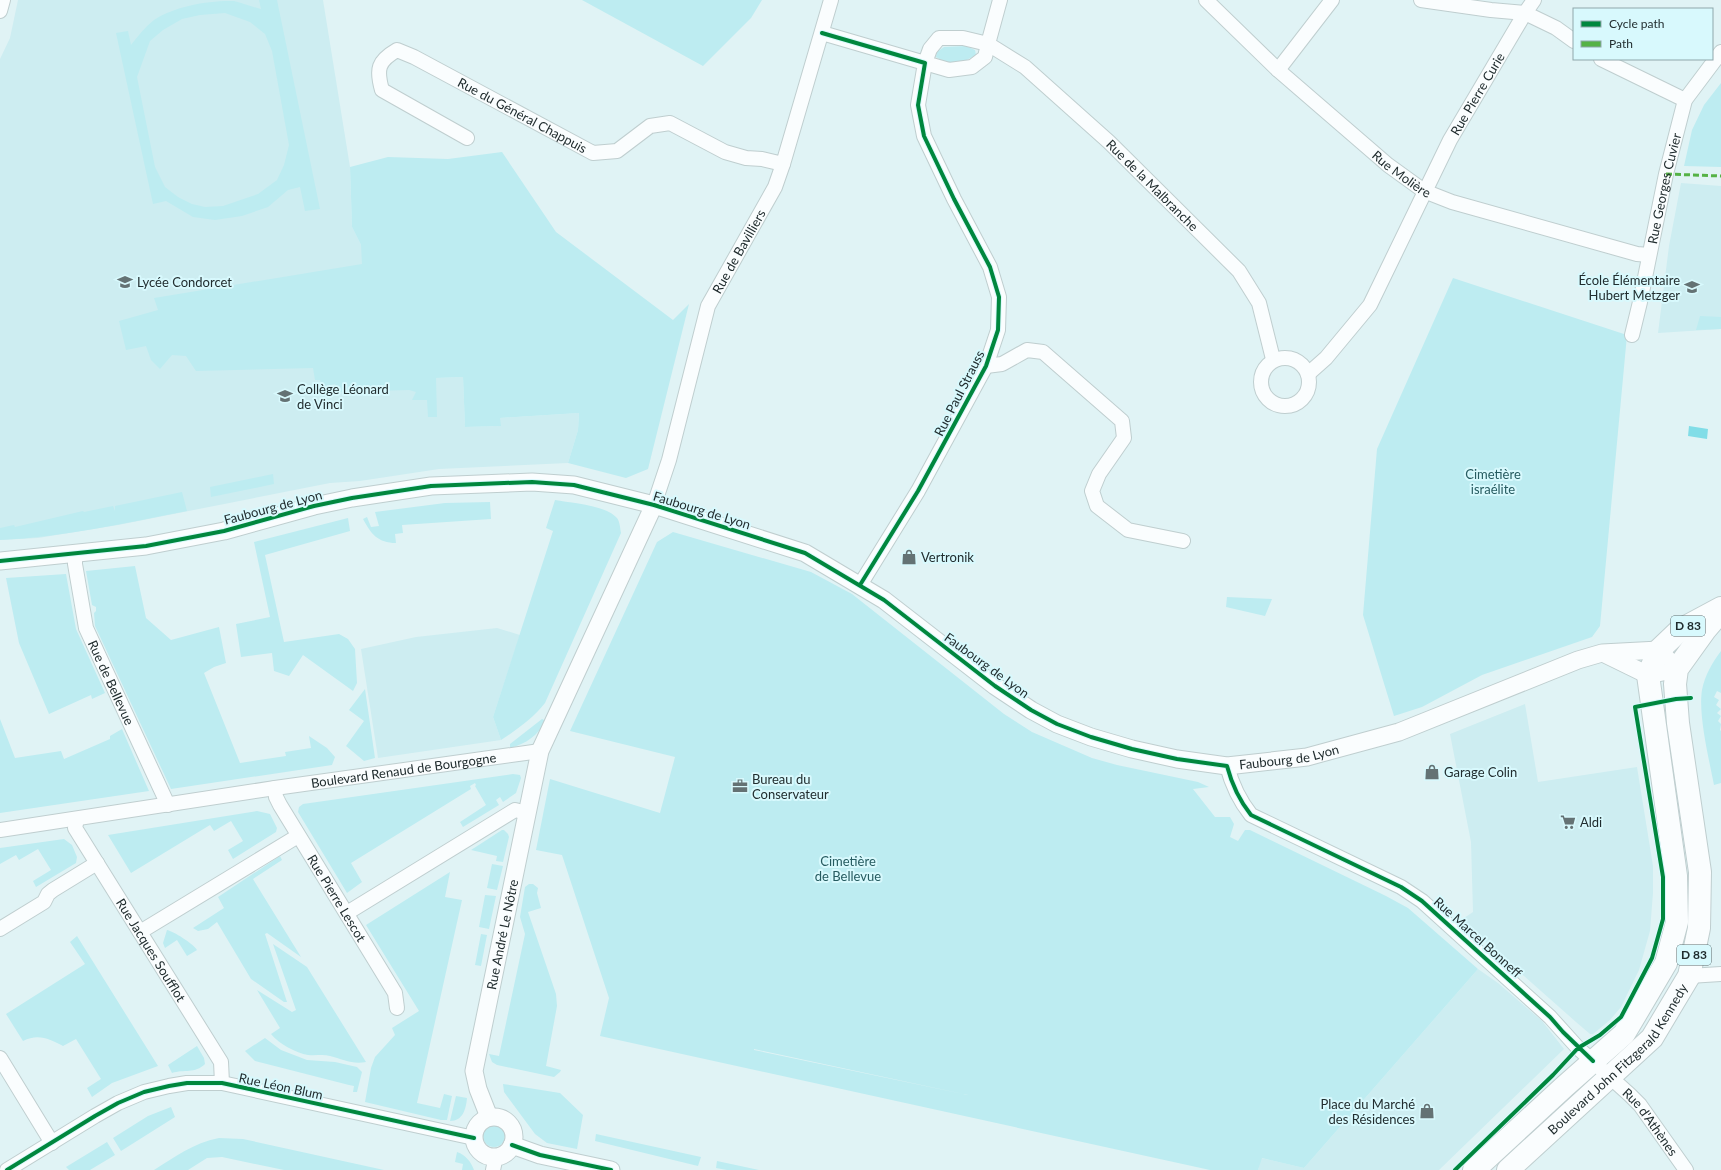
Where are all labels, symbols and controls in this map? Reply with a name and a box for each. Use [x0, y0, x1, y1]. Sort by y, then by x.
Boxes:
legend [1573, 8, 1713, 60]
text: Cycle path [1609, 16, 1664, 31]
text: Path [1609, 36, 1633, 51]
street label: Rue Pierre Curie [1447, 50, 1508, 138]
street label: Rue du Général Chappuis [455, 74, 590, 156]
street label: Rue Georges Cuvier [1644, 131, 1684, 245]
street label: Rue de la Malbranche [1103, 136, 1202, 234]
street label: Rue Molière [1369, 147, 1433, 201]
street label: Rue de Bavilliers [709, 206, 769, 296]
place label: École Élémentaire Hubert Metzger [1578, 272, 1680, 303]
school or university icon: Lycée Condorcet [116, 273, 134, 291]
place label: Lycée Condorcet [137, 274, 232, 290]
school or university icon: École Élémentaire Hubert Metzger [1683, 278, 1701, 296]
street label: Rue Paul Strauss [931, 347, 988, 439]
place label: Collège Léonard de Vinci [297, 381, 389, 412]
school or university icon: Collège Léonard de Vinci [276, 387, 294, 405]
park label: Cimetière israélite [1465, 466, 1521, 497]
street label: Faubourg de Lyon [222, 486, 324, 528]
street label: Faubourg de Lyon [651, 488, 753, 532]
shop icon: Vertronik [900, 548, 918, 566]
place label: Vertronik [921, 549, 974, 565]
road number: D 83 [1671, 616, 1705, 636]
street label: Faubourg de Lyon [942, 629, 1032, 701]
street label: Rue de Bellevue [85, 638, 138, 728]
street label: Faubourg de Lyon [1238, 741, 1341, 773]
street label: Boulevard Renaud de Bourgogne [310, 749, 497, 791]
shop icon: Garage Colin [1423, 763, 1441, 781]
place label: Garage Colin [1444, 764, 1517, 780]
place label: Bureau du Conservateur [752, 771, 829, 802]
office icon: Bureau du Conservateur [731, 777, 749, 795]
supermarket icon: Aldi [1559, 813, 1577, 831]
place label: Aldi [1580, 814, 1602, 830]
street label: Rue Pierre Lescot [304, 851, 370, 945]
park label: Cimetière de Bellevue [815, 853, 881, 884]
street label: Rue André Le Nôtre [483, 878, 521, 991]
street label: Rue Marcel Bonneff [1431, 893, 1526, 981]
street label: Rue Jacques Soufflot [113, 895, 189, 1005]
road number: D 83 [1677, 945, 1711, 965]
street label: Boulevard John Fitzgerald Kennedy [1544, 980, 1691, 1138]
street label: Rue Léon Blum [237, 1069, 325, 1103]
street label: Rue d'Athènes [1619, 1084, 1682, 1159]
place label: Place du Marché des Résidences [1320, 1096, 1415, 1127]
shop icon: Place du Marché des Résidences [1418, 1102, 1436, 1120]

